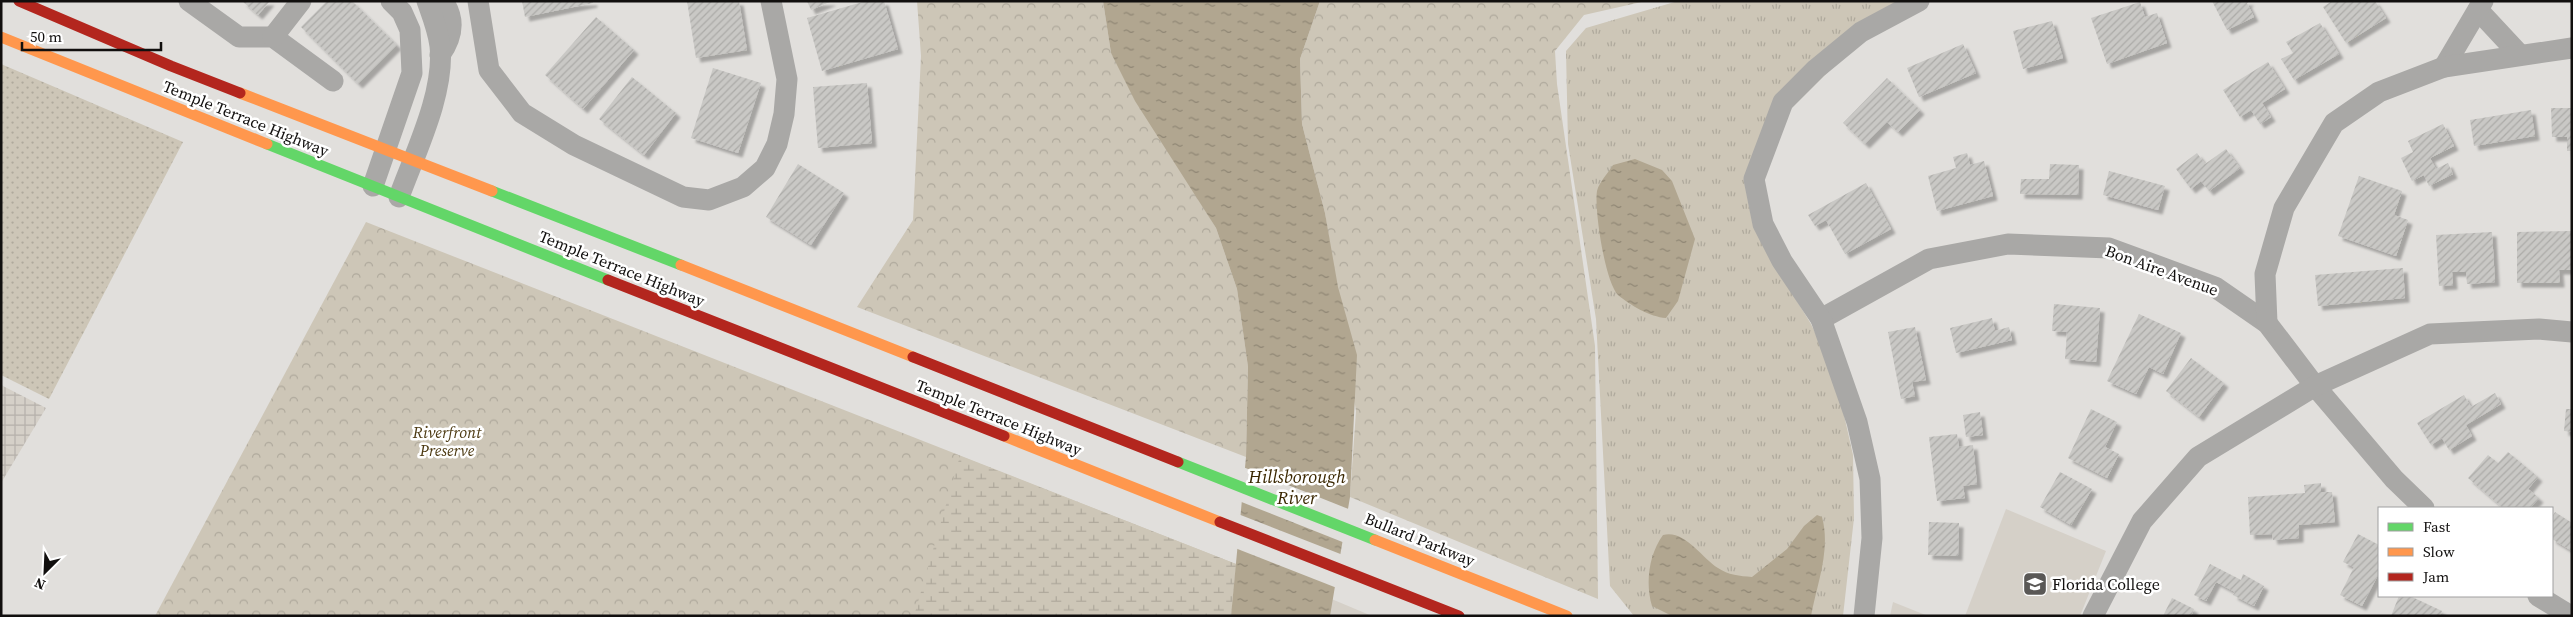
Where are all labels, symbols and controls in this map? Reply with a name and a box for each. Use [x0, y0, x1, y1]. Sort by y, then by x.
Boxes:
scale bar [22, 20, 161, 52]
text: 50 m [30, 26, 62, 47]
street label: Temple Terrace Highway [160, 75, 333, 162]
street label: Temple Terrace Highway [536, 225, 709, 312]
street label: Bon Aire Avenue [2102, 239, 2222, 301]
street label: Temple Terrace Highway [913, 374, 1086, 461]
park label: Riverfront Preserve [412, 421, 482, 461]
water label: Hillsborough River [1247, 464, 1346, 510]
street label: Bullard Parkway [1362, 507, 1479, 571]
legend [2378, 507, 2553, 597]
text: Fast [2423, 516, 2450, 537]
text: Slow [2423, 541, 2455, 562]
north arrow [20, 547, 70, 597]
text: Jam [2422, 566, 2450, 587]
school or university icon: Florida College [2022, 571, 2048, 597]
text: N [31, 573, 48, 595]
place label: Florida College [2052, 573, 2160, 595]

